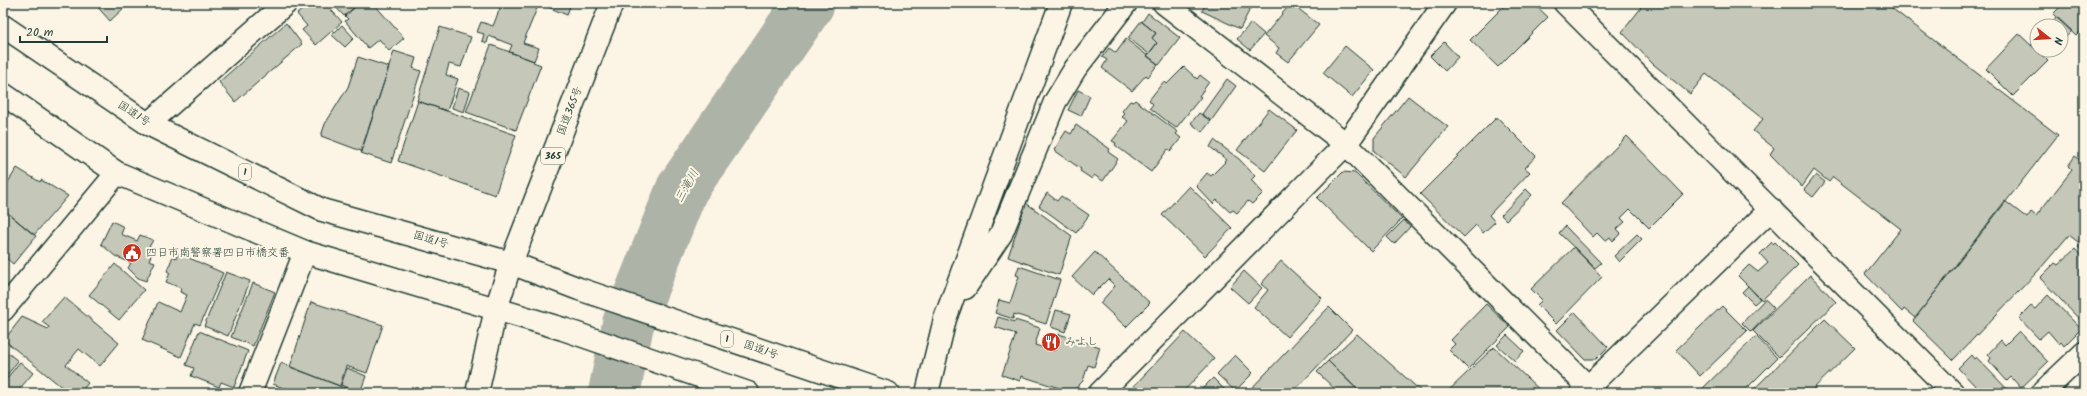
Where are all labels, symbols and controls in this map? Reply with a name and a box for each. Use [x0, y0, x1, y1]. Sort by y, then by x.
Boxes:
scale bar [20, 18, 107, 44]
north arrow [2029, 18, 2069, 58]
text: 20 m [26, 23, 54, 42]
text: N [2048, 35, 2067, 47]
street label: 国道365号 [552, 84, 588, 138]
street label: 国道1号 [114, 97, 154, 131]
road number: 365 [541, 148, 565, 164]
road number: 1 [239, 164, 251, 180]
water label: 三滝川 [670, 166, 704, 206]
street label: 国道1号 [411, 226, 451, 254]
public building icon: 四日市南警察署四日市橋交番 [121, 242, 143, 264]
place label: 四日市南警察署四日市橋交番 [146, 244, 289, 262]
road number: 1 [721, 331, 733, 347]
restaurant icon: みよし [1040, 331, 1062, 353]
place label: みよし [1065, 333, 1098, 351]
street label: 国道1号 [741, 336, 781, 364]

